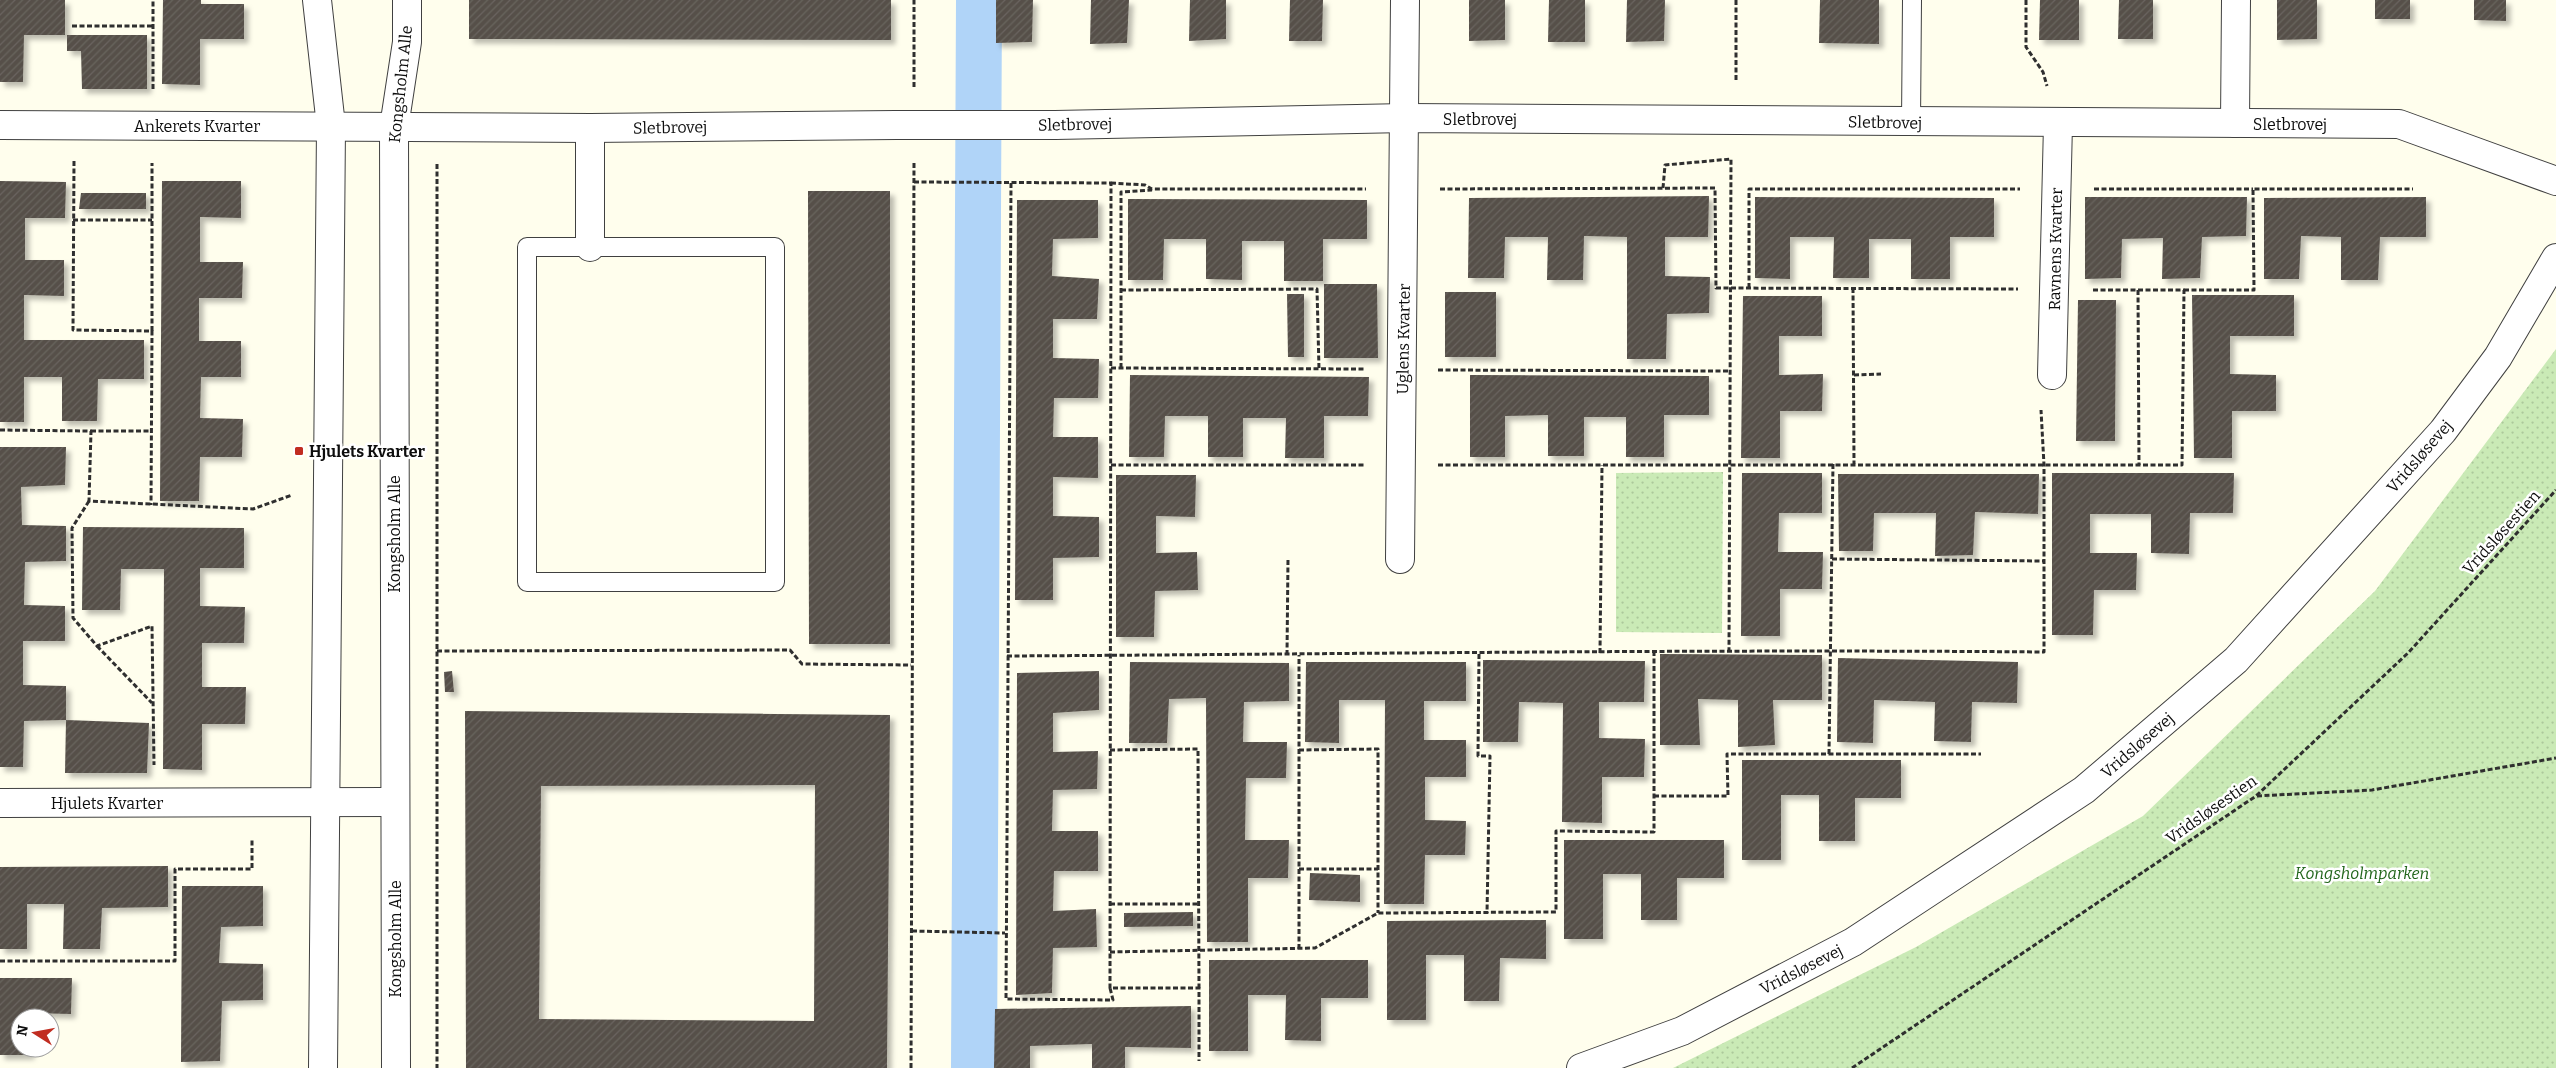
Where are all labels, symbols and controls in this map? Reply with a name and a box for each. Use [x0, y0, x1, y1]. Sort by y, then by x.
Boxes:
street label: Kongsholm Alle [385, 25, 416, 144]
street label: Sletbrovej [1443, 110, 1517, 129]
street label: Sletbrovej [1848, 112, 1922, 133]
street label: Sletbrovej [1038, 114, 1112, 135]
street label: Sletbrovej [2253, 115, 2327, 134]
street label: Ankerets Kvarter [134, 117, 260, 136]
street label: Sletbrovej [633, 117, 707, 138]
street label: Ravnens Kvarter [2045, 187, 2066, 311]
street label: Uglens Kvarter [1393, 283, 1414, 395]
street label: Vridsløsevej [2383, 416, 2456, 497]
place label: Hjulets Kvarter [309, 442, 426, 461]
marker: Hjulets Kvarter [293, 445, 305, 457]
street label: Kongsholm Alle [385, 475, 404, 593]
street label: Vridsløsestien [2459, 486, 2544, 578]
street label: Vridsløsevej [2097, 709, 2178, 782]
street label: Vridsløsestien [2162, 771, 2260, 848]
street label: Hjulets Kvarter [51, 794, 163, 813]
park label: Kongsholmparken [2295, 864, 2429, 883]
street label: Kongsholm Alle [386, 880, 405, 998]
street label: Vridsløsevej [1757, 941, 1846, 998]
north arrow [10, 1008, 60, 1058]
text: N [13, 1024, 32, 1038]

